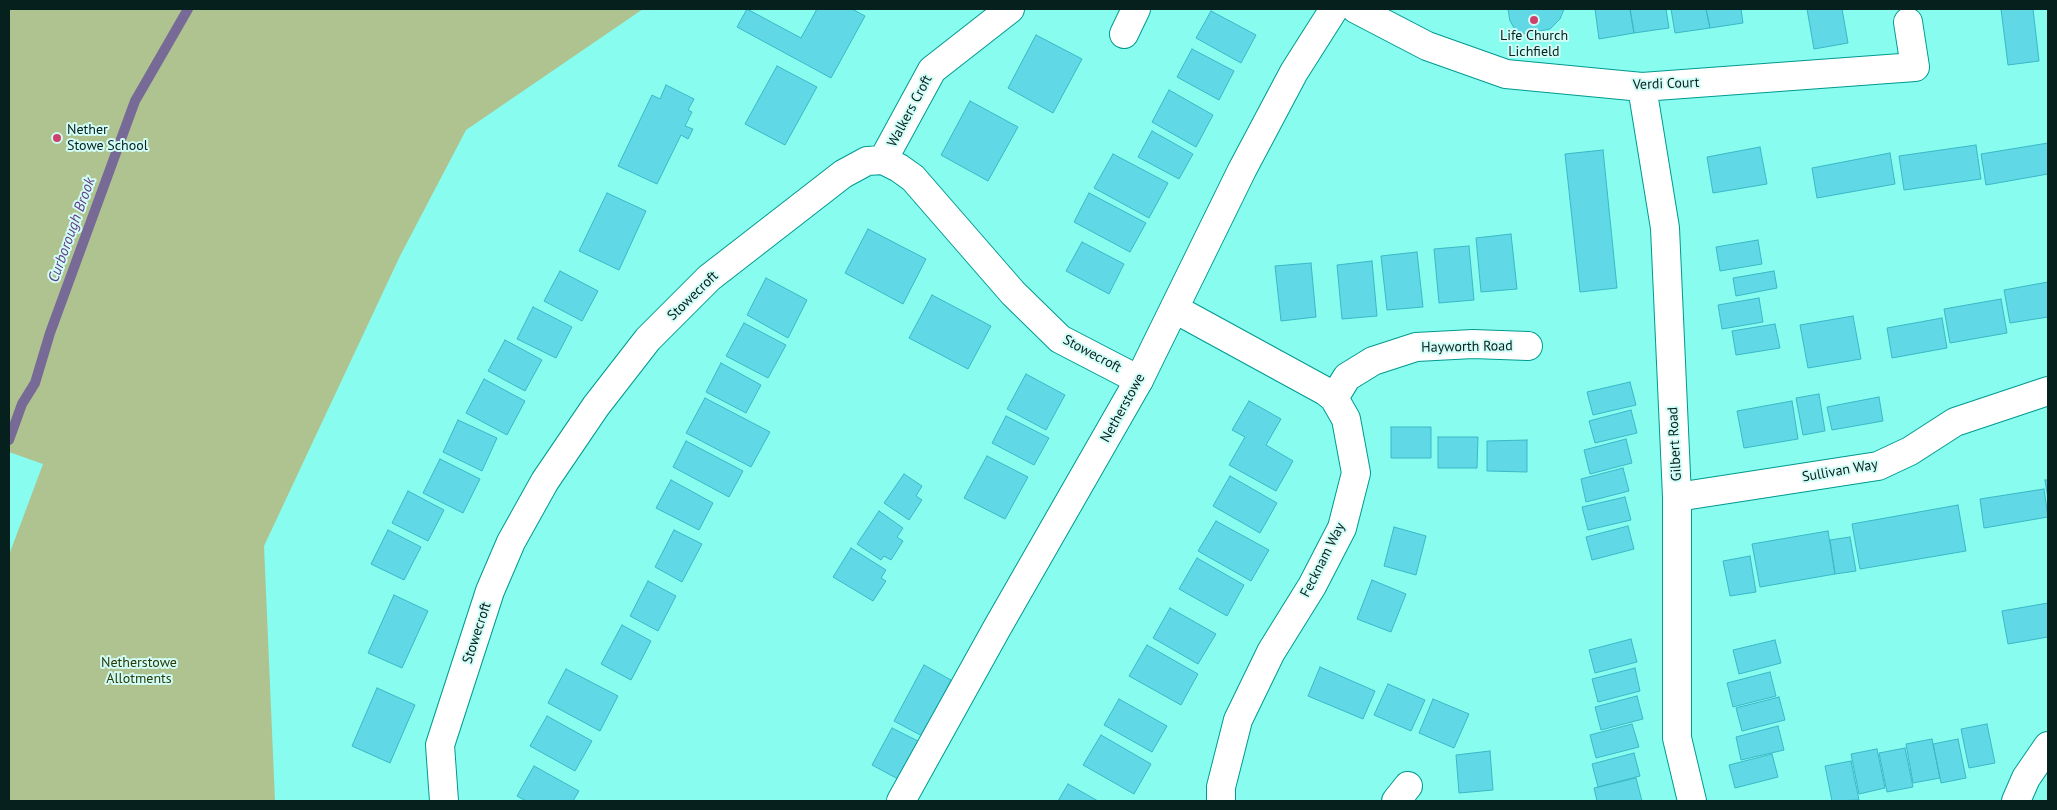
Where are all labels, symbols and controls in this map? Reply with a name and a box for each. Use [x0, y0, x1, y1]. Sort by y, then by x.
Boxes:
marker: Life Church Lichfield [1528, 14, 1540, 26]
place label: Life Church Lichfield [1500, 28, 1568, 60]
street label: Walkers Croft [884, 72, 936, 150]
street label: Verdi Court [1632, 74, 1700, 94]
place label: Nether Stowe School [67, 122, 148, 154]
marker: Nether Stowe School [51, 132, 63, 144]
water label: Curborough Brook [45, 175, 99, 285]
street label: Stowecroft [664, 268, 722, 324]
street label: Stowecroft [1060, 332, 1124, 376]
street label: Hayworth Road [1421, 338, 1513, 356]
street label: Netherstowe [1097, 371, 1149, 445]
street label: Gilbert Road [1665, 406, 1685, 482]
street label: Sullivan Way [1801, 456, 1879, 486]
street label: Fecknam Way [1297, 520, 1349, 600]
street label: Stowecroft [459, 600, 495, 666]
park label: Netherstowe Allotments [101, 655, 177, 688]

